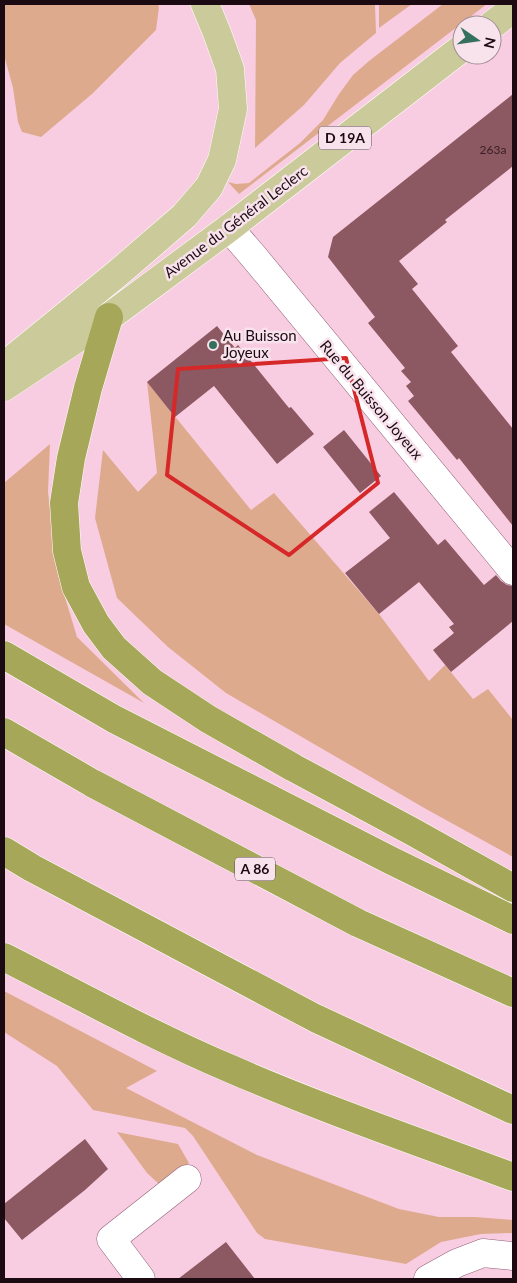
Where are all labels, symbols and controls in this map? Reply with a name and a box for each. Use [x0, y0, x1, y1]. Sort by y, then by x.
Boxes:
north arrow [452, 15, 502, 65]
text: N [481, 36, 500, 50]
road number: D 19A [319, 126, 371, 150]
house number: 263a [480, 142, 506, 157]
street label: Avenue du Général Leclerc [160, 161, 311, 281]
place label: Au Buisson Joyeux [223, 326, 297, 361]
street label: Rue du Buisson Joyeux [317, 336, 427, 463]
marker: Au Buisson Joyeux [207, 339, 219, 351]
road number: A 86 [235, 858, 275, 881]

